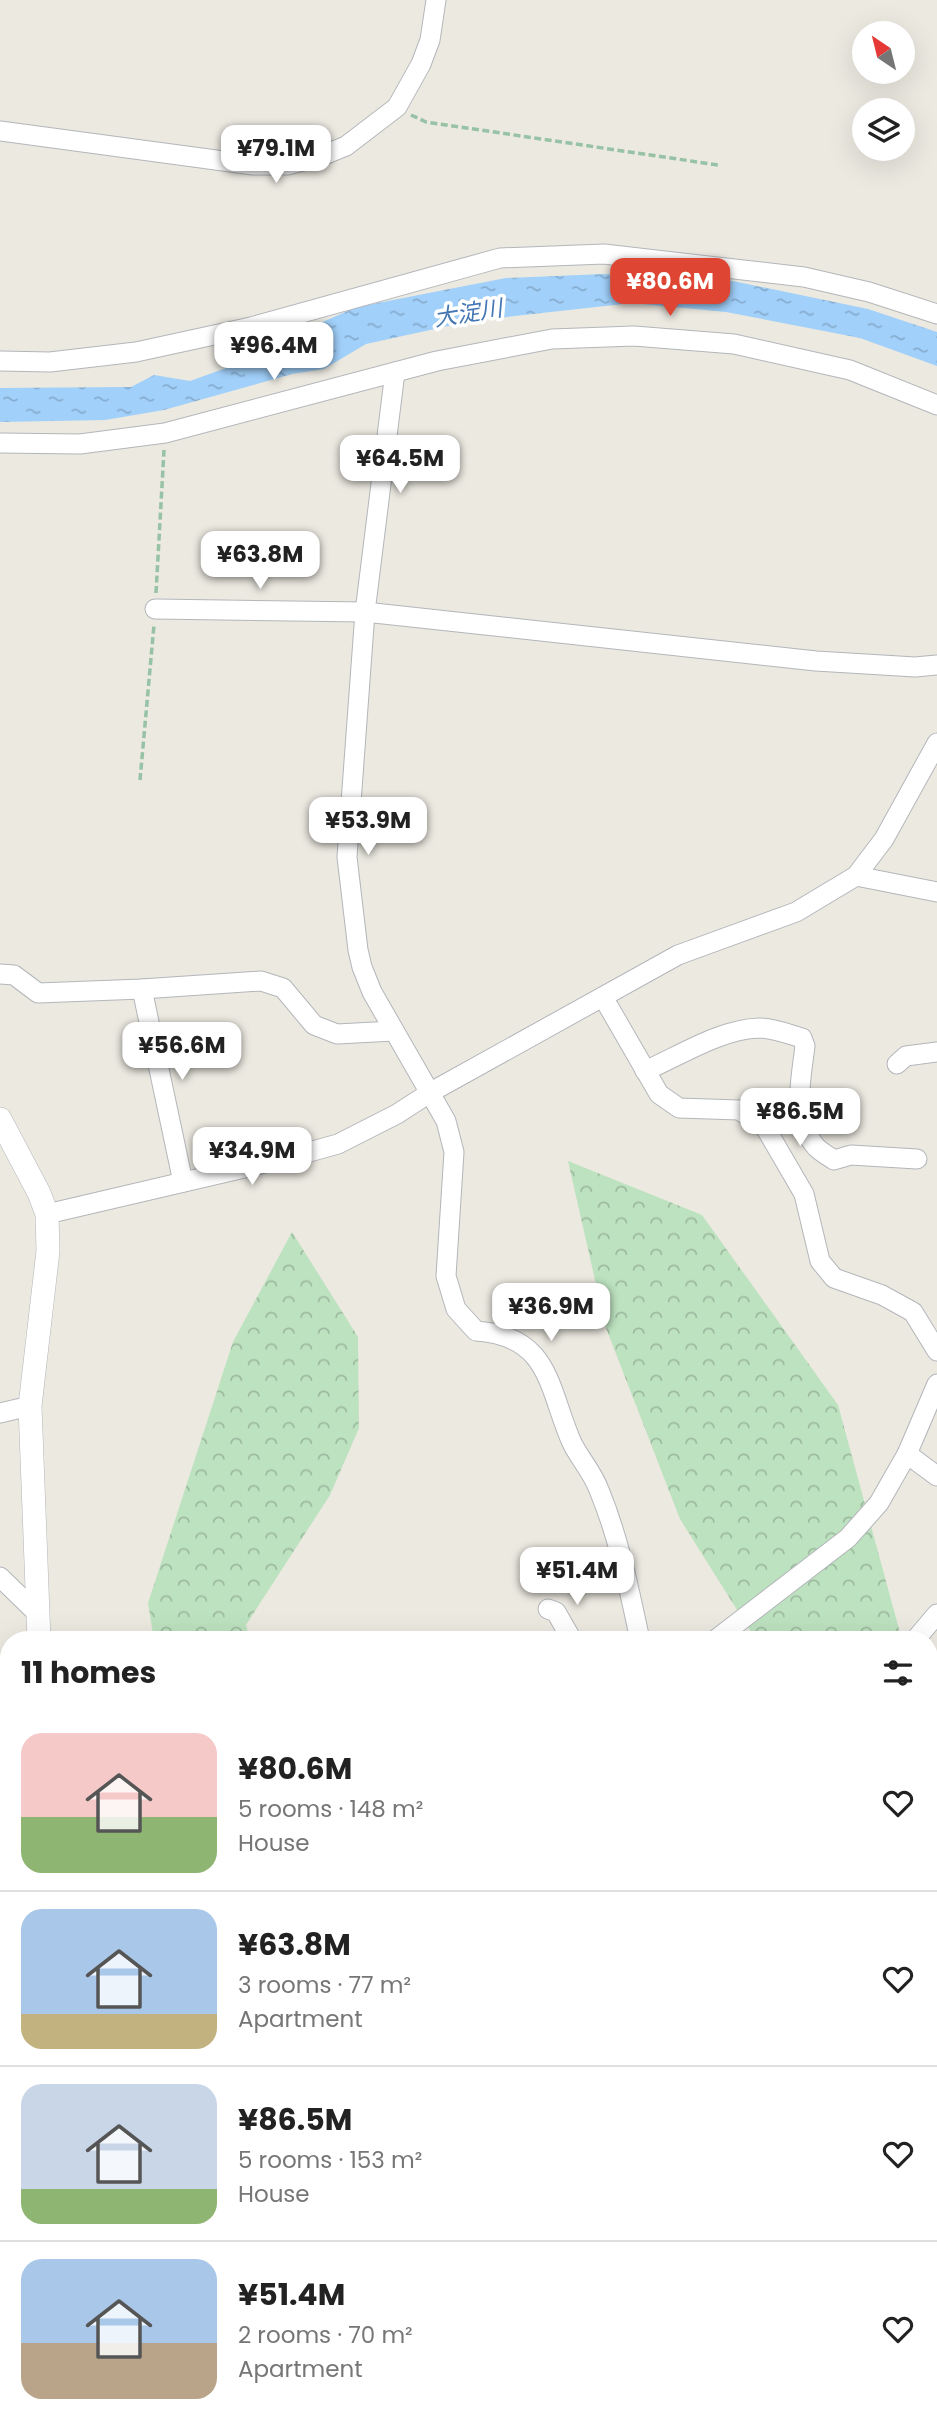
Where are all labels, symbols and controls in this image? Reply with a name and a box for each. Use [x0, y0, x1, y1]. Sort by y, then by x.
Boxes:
north arrow [852, 21, 915, 84]
map controls [852, 21, 915, 161]
button: layers [852, 98, 915, 161]
pin: ¥79.1M [219, 125, 333, 185]
text: ¥79.1M [237, 132, 315, 164]
pin: ¥80.6M [613, 258, 727, 318]
text: ¥80.6M [626, 265, 714, 297]
water label: 大淀川 [431, 291, 508, 334]
pin: ¥96.4M [217, 322, 331, 382]
text: ¥96.4M [230, 329, 318, 361]
pin: ¥64.5M [343, 435, 457, 495]
text: ¥64.5M [356, 442, 444, 474]
pin: ¥63.8M [203, 532, 317, 591]
text: ¥63.8M [217, 538, 303, 570]
pin: ¥53.9M [311, 798, 425, 857]
text: ¥53.9M [325, 804, 411, 836]
pin: ¥56.6M [125, 1023, 239, 1082]
text: ¥56.6M [138, 1029, 226, 1061]
pin: ¥86.5M [743, 1088, 857, 1148]
text: ¥86.5M [756, 1095, 844, 1127]
pin: ¥34.9M [195, 1128, 309, 1187]
text: ¥34.9M [209, 1134, 295, 1166]
pin: ¥36.9M [494, 1284, 608, 1343]
text: ¥36.9M [508, 1290, 594, 1322]
pin: ¥51.4M [520, 1548, 634, 1607]
text: ¥51.4M [536, 1554, 618, 1586]
text: 11 homes [21, 1651, 156, 1694]
icon: filters [879, 1654, 917, 1692]
text: ¥80.6M [238, 1747, 352, 1790]
icon: home [77, 1761, 161, 1845]
icon: heart [879, 1784, 917, 1822]
text: 5 rooms · 148 m² [238, 1793, 423, 1825]
text: House [238, 1827, 310, 1859]
text: ¥63.8M [238, 1923, 351, 1966]
icon: home [77, 1937, 161, 2021]
icon: heart [879, 1960, 917, 1998]
text: 3 rooms · 77 m² [238, 1969, 411, 2001]
text: Apartment [238, 2003, 363, 2035]
text: ¥86.5M [238, 2098, 352, 2141]
icon: home [77, 2112, 161, 2196]
icon: heart [879, 2135, 917, 2173]
text: 5 rooms · 153 m² [238, 2144, 422, 2176]
text: House [238, 2178, 310, 2210]
text: ¥51.4M [238, 2273, 345, 2316]
icon: home [77, 2287, 161, 2371]
icon: heart [879, 2310, 917, 2348]
text: 2 rooms · 70 m² [238, 2319, 413, 2351]
text: Apartment [238, 2353, 363, 2385]

